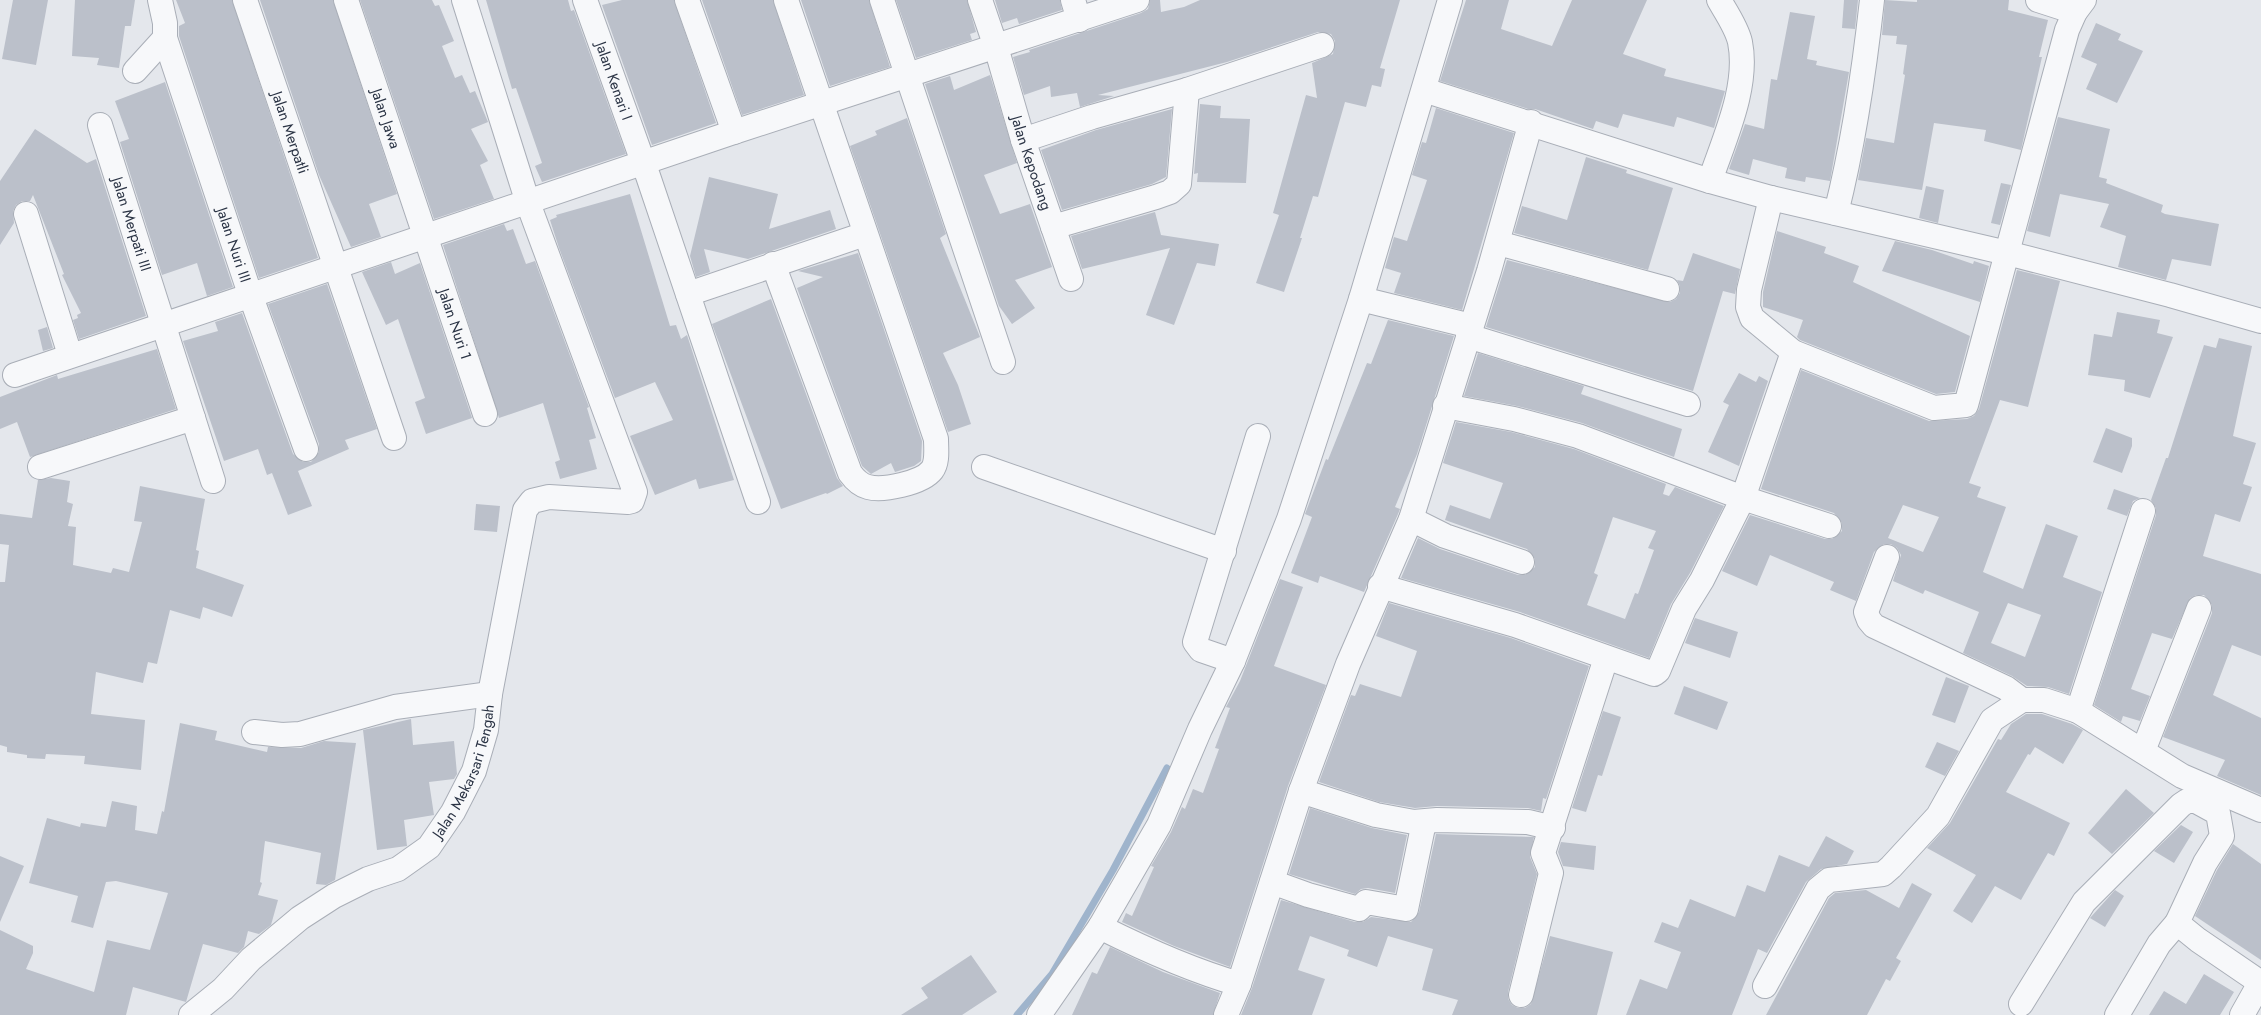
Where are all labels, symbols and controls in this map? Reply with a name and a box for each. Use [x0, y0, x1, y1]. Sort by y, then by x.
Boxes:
street label: Jalan Kenari I [589, 37, 638, 123]
street label: Jalan Jawa [365, 84, 406, 151]
street label: Jalan Merpatli [265, 87, 314, 177]
street label: Jalan Kepodang [1005, 111, 1058, 213]
street label: Jalan Merpati III [106, 172, 157, 274]
street label: Jalan Nuri III [210, 202, 256, 285]
street label: Jalan Nuri 1 [432, 284, 477, 363]
street label: Jalan Mekarsari Tengah [426, 703, 500, 845]

